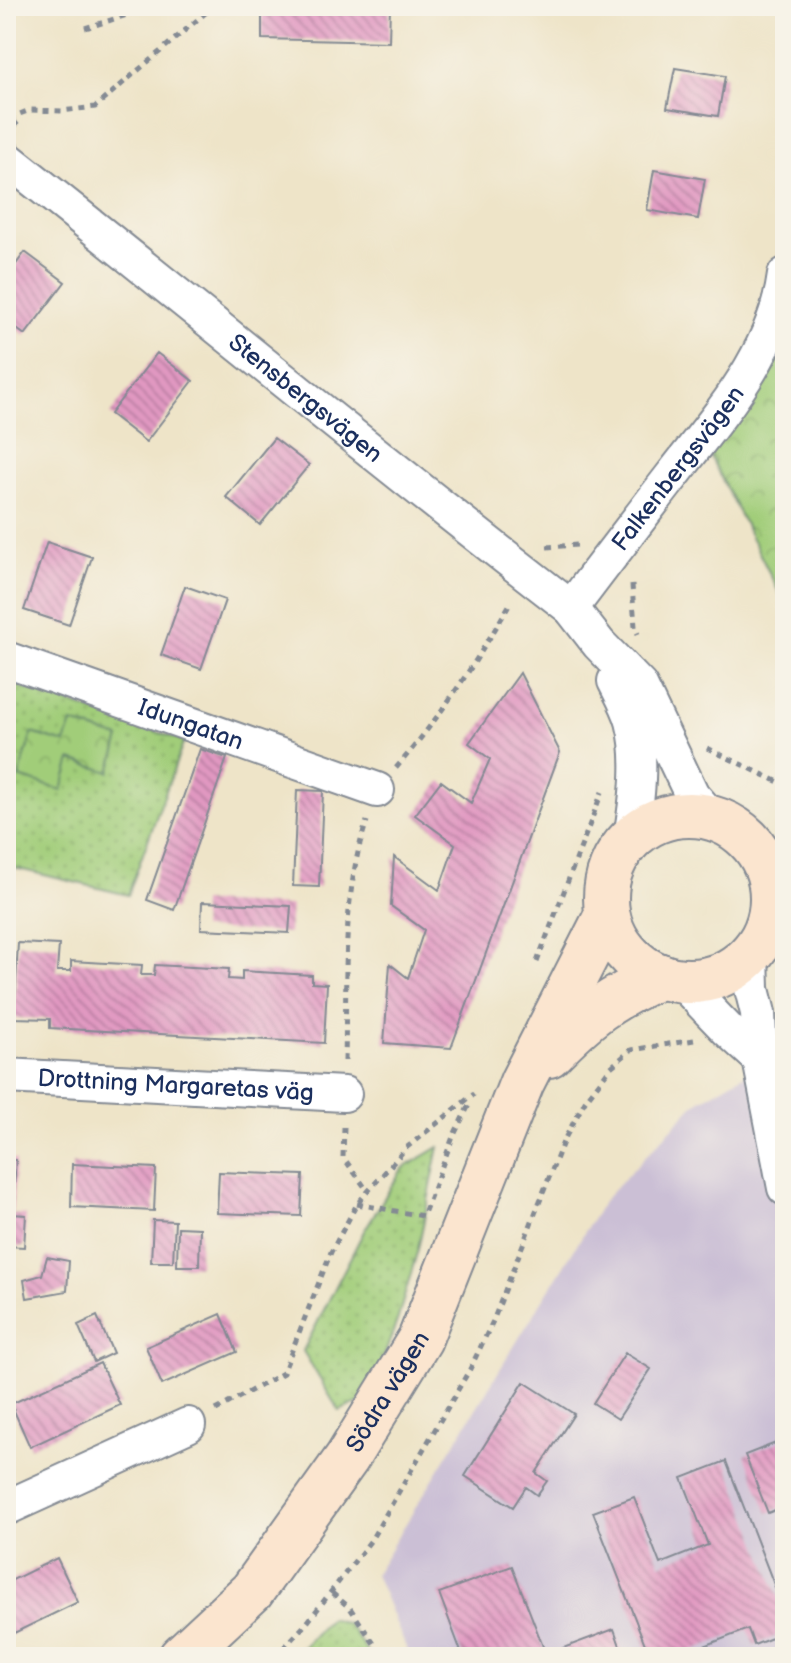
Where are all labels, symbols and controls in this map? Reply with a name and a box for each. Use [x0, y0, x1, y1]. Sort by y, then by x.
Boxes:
street label: Stensbergsvägen [223, 328, 388, 469]
street label: Falkenbergsvägen [606, 381, 751, 557]
street label: Idungatan [134, 693, 247, 757]
street label: Drottning Margaretas väg [37, 1064, 315, 1107]
street label: Södra vägen [340, 1326, 436, 1458]

